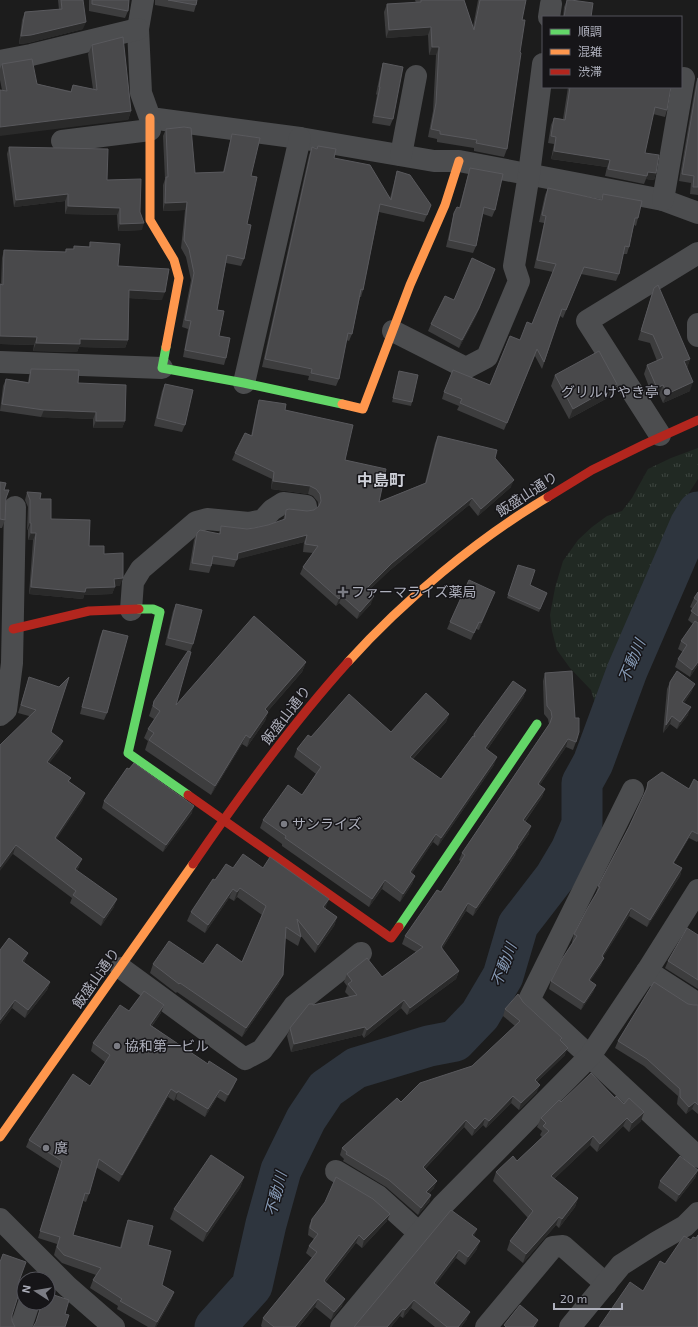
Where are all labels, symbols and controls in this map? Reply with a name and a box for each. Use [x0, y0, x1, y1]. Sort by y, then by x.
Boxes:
legend [542, 16, 682, 88]
text: 順調 [578, 24, 602, 38]
text: 混雑 [578, 44, 602, 58]
text: 渋滞 [578, 64, 602, 78]
place label: グリルけやき亭 [561, 383, 659, 400]
marker: グリルけやき亭 [662, 387, 672, 397]
street label: 飯盛山通り [493, 467, 561, 520]
district label: 中島町 [357, 470, 405, 489]
place label: ファーマライズ薬局 [351, 583, 477, 600]
marker: ファーマライズ薬局 [338, 587, 348, 597]
water label: 不動川 [614, 635, 649, 685]
street label: 飯盛山通り [257, 682, 314, 748]
place label: サンライズ [292, 815, 362, 832]
marker: サンライズ [279, 819, 289, 829]
water label: 不動川 [487, 939, 520, 989]
street label: 飯盛山通り [69, 944, 123, 1011]
place label: 協和第一ビル [125, 1037, 209, 1054]
marker: 協和第一ビル [112, 1041, 122, 1051]
place label: 廣 [54, 1139, 68, 1156]
marker: 廣 [41, 1143, 51, 1153]
water label: 不動川 [261, 1168, 290, 1218]
north arrow [16, 1271, 56, 1311]
text: N [19, 1284, 33, 1294]
scale bar [554, 1285, 622, 1311]
text: 20 m [560, 1291, 587, 1305]

